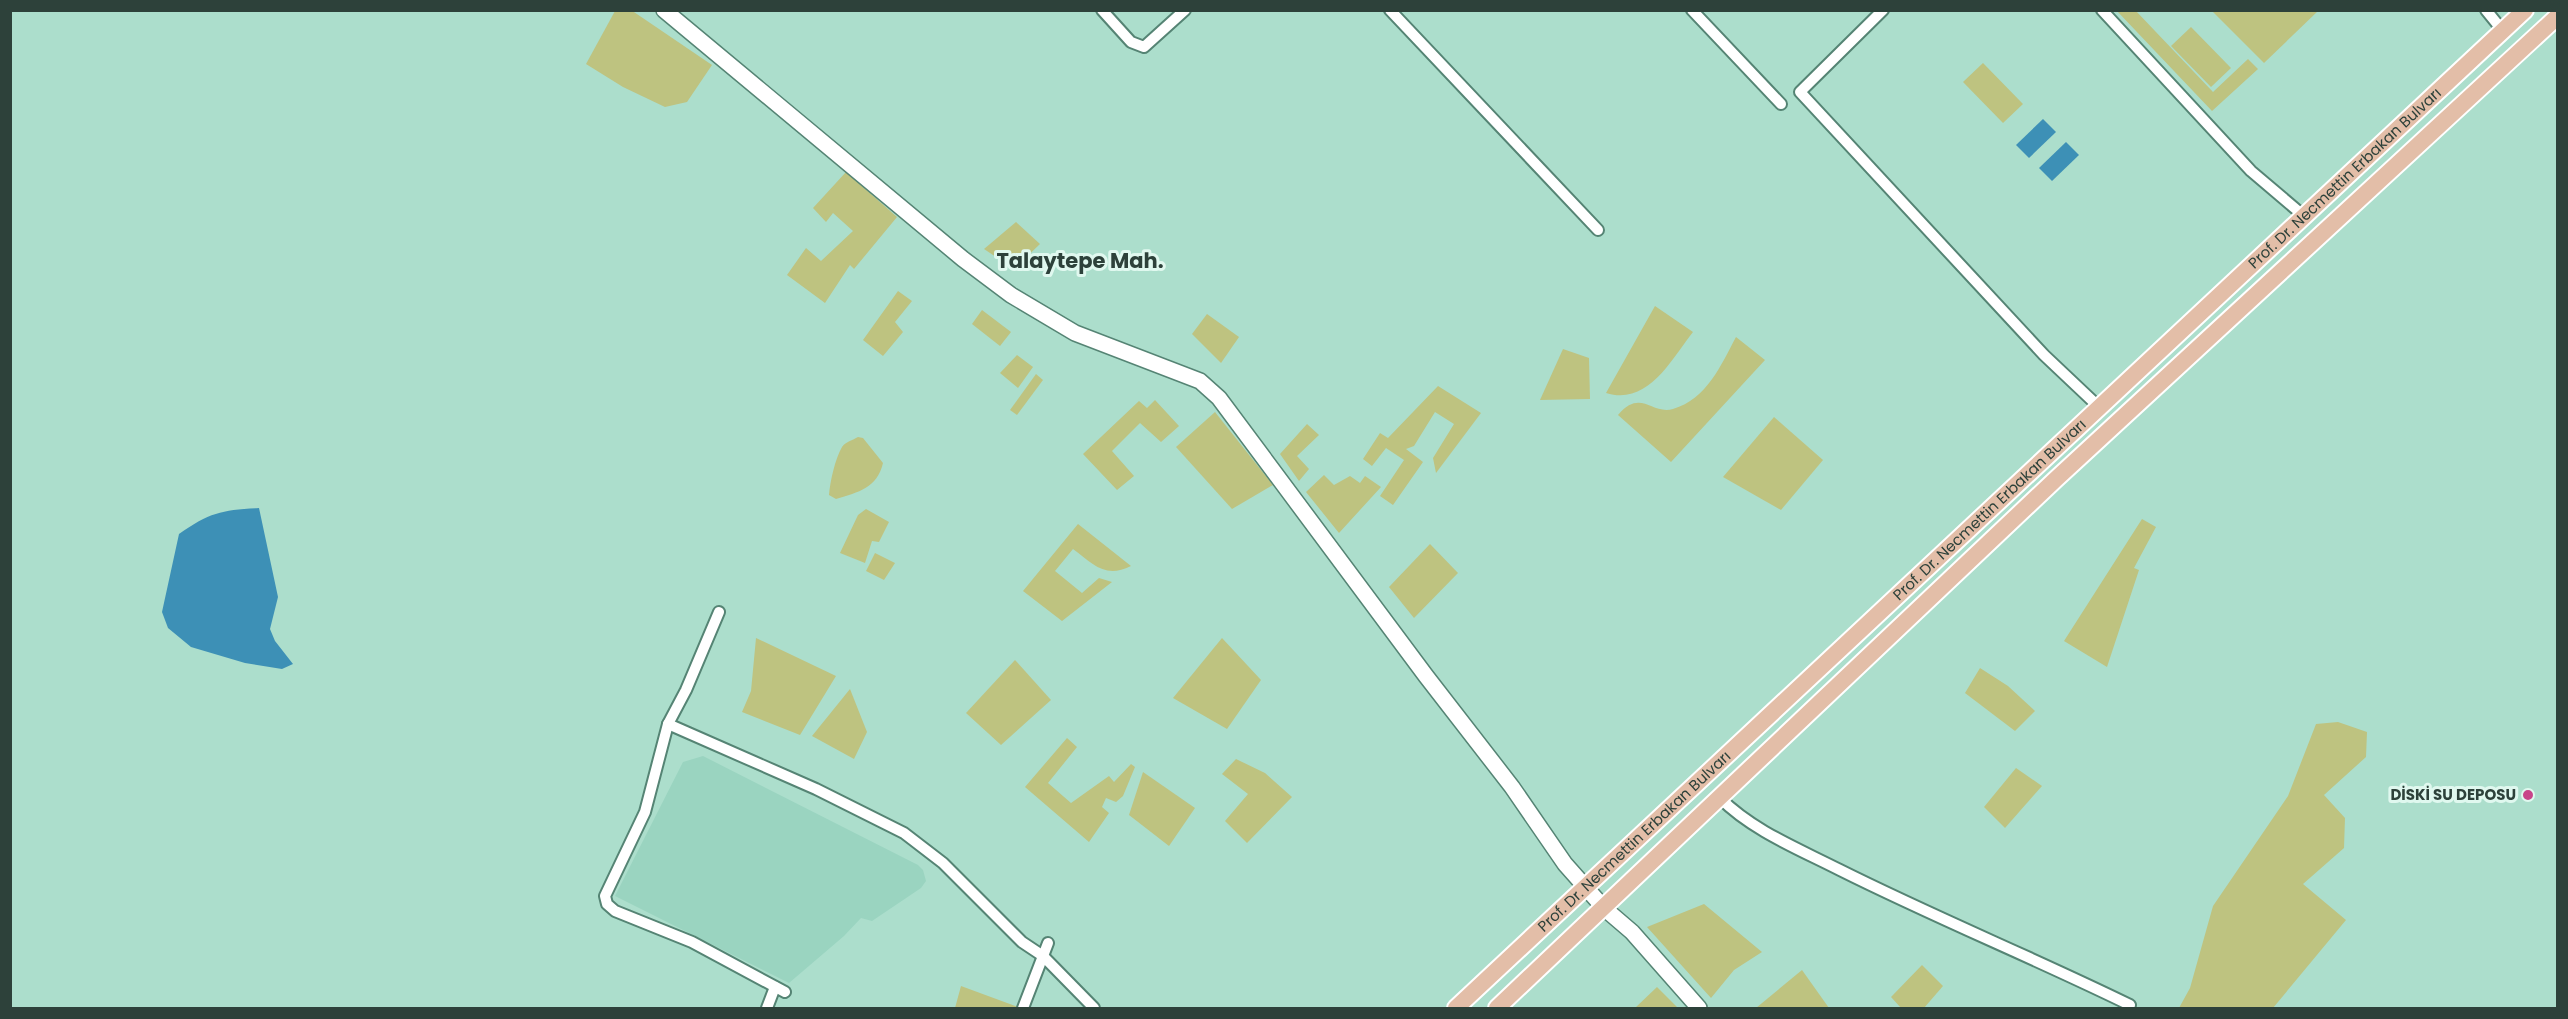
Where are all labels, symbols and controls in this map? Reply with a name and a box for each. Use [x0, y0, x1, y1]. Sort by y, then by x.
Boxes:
street label: Prof. Dr. Necmettin Erbakan Bulvarı [2243, 82, 2446, 273]
district label: Talaytepe Mah. [996, 246, 1164, 275]
street label: Prof. Dr. Necmettin Erbakan Bulvarı [1888, 414, 2090, 605]
street label: Prof. Dr. Necmettin Erbakan Bulvarı [1533, 746, 1735, 936]
place label: DİSKİ SU DEPOSU [2390, 784, 2516, 805]
marker: DİSKİ SU DEPOSU [2521, 788, 2535, 802]

